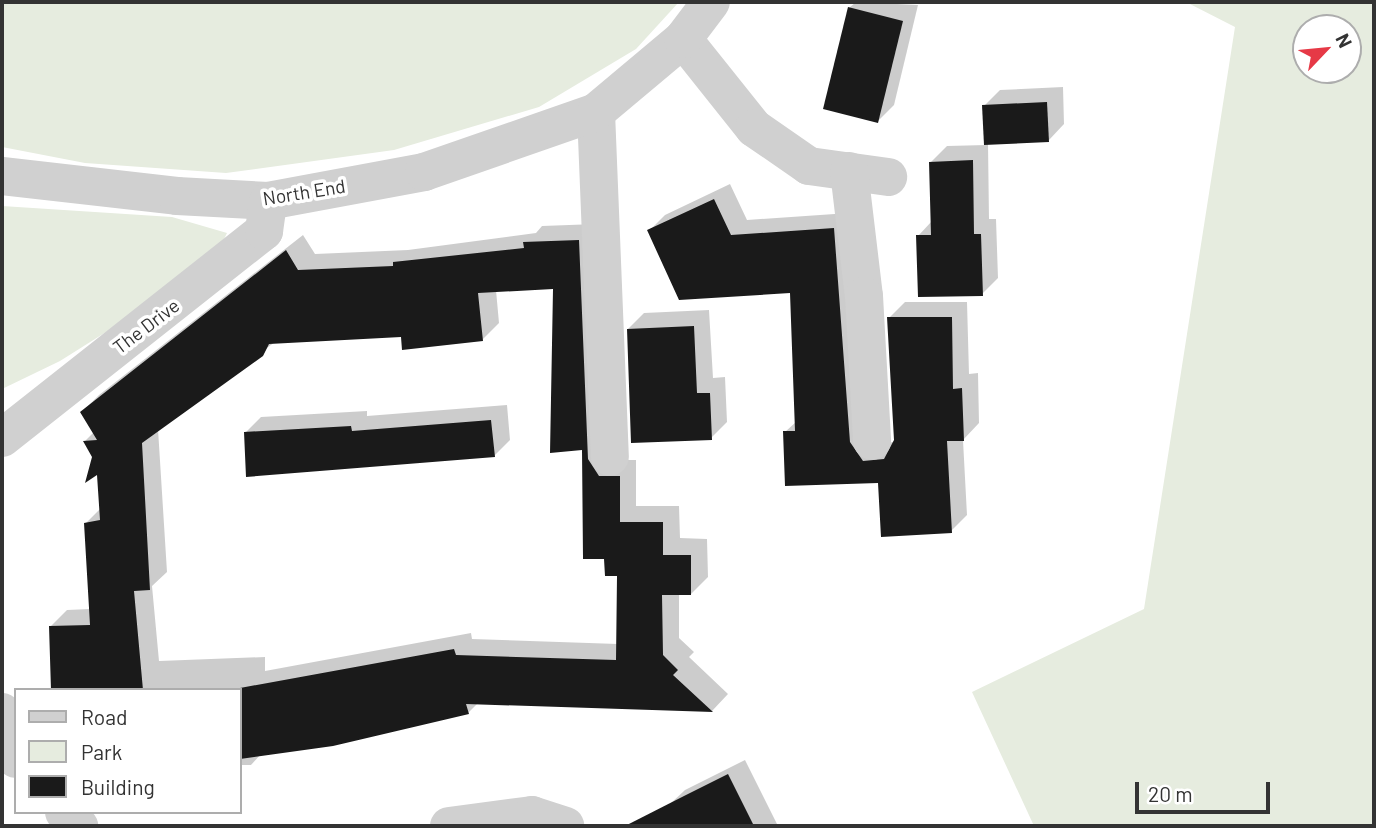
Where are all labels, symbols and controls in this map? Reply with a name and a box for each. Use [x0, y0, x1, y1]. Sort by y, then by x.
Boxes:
north arrow [1292, 14, 1362, 84]
text: N [1331, 30, 1358, 51]
street label: North End [261, 174, 347, 210]
street label: The Drive [108, 294, 184, 358]
legend [14, 688, 242, 814]
text: Road [81, 704, 127, 729]
text: Park [81, 739, 122, 764]
scale bar [1138, 768, 1273, 812]
text: Building [81, 774, 155, 799]
text: 20 m [1148, 781, 1193, 806]

